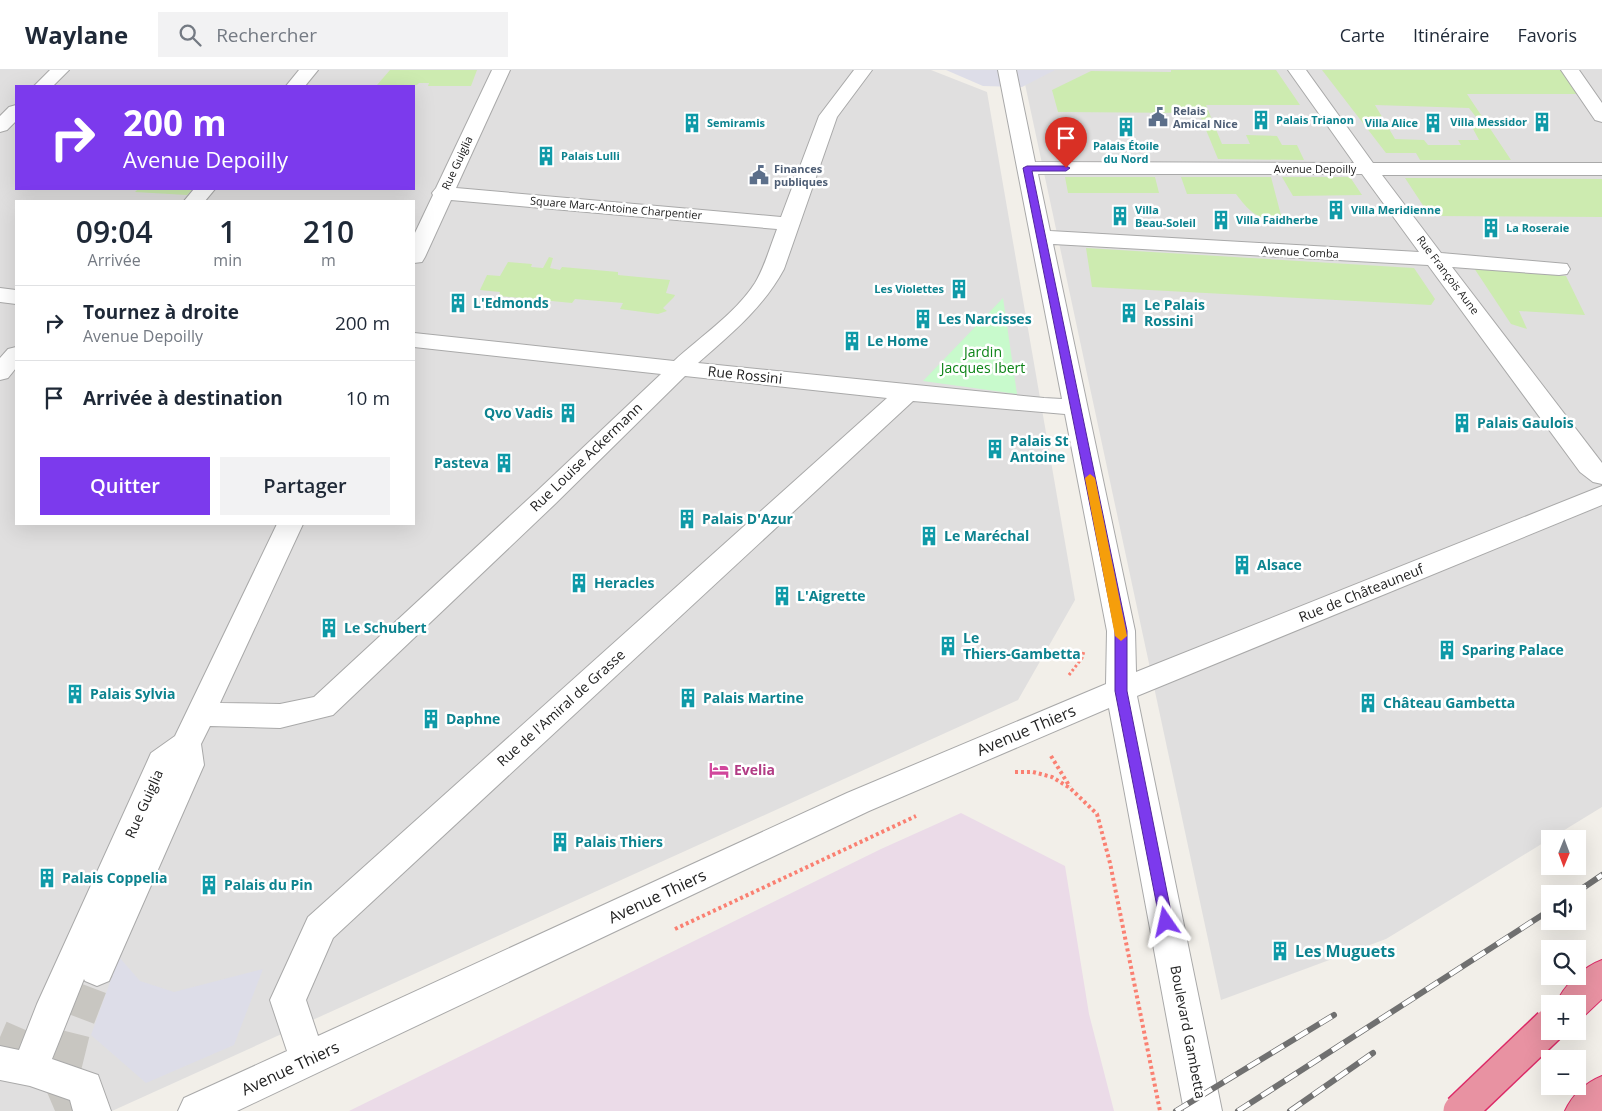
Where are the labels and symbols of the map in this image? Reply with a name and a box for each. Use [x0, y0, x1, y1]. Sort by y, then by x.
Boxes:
place label: Relais Amical Nice [1173, 103, 1238, 131]
public building icon: Relais Amical Nice [1147, 106, 1169, 128]
building icon: Palais Trianon [1250, 109, 1272, 131]
building icon: Villa Messidor [1531, 111, 1553, 133]
building icon: Semiramis [681, 112, 703, 134]
place label: Palais Trianon [1276, 112, 1354, 127]
building icon: Villa Alice [1422, 112, 1444, 134]
place label: Villa Messidor [1450, 114, 1527, 129]
place label: Semiramis [707, 115, 766, 130]
place label: Villa Alice [1365, 115, 1418, 130]
building icon: Palais Étoile du Nord [1115, 116, 1137, 138]
pin [1045, 117, 1087, 168]
street label: Rue Guiglia [438, 133, 476, 192]
place label: Palais Étoile du Nord [1093, 138, 1160, 166]
building icon: Palais Lulli [535, 145, 557, 167]
place label: Palais Lulli [561, 148, 620, 163]
place label: Finances publiques [774, 161, 829, 189]
street label: Avenue Depoilly [1274, 161, 1357, 176]
public building icon: Finances publiques [748, 164, 770, 186]
street label: Square Marc-Antoine Charpentier [529, 193, 703, 223]
building icon: Villa Meridienne [1325, 199, 1347, 221]
place label: Villa Beau-Soleil [1135, 202, 1196, 230]
place label: Villa Meridienne [1351, 202, 1441, 217]
building icon: Villa Beau-Soleil [1109, 205, 1131, 227]
building icon: Villa Faidherbe [1210, 209, 1232, 231]
place label: Villa Faidherbe [1236, 212, 1318, 227]
building icon: La Roseraie [1480, 217, 1502, 239]
place label: La Roseraie [1506, 220, 1570, 235]
street label: Rue François Aune [1414, 232, 1483, 317]
street label: Avenue Comba [1261, 242, 1339, 261]
building icon: Les Violettes [948, 278, 970, 300]
place label: Les Violettes [874, 281, 945, 296]
building icon: L'Edmonds [447, 292, 469, 314]
place label: L'Edmonds [473, 293, 549, 312]
place label: Le Palais Rossini [1144, 295, 1205, 330]
building icon: Le Palais Rossini [1118, 302, 1140, 324]
building icon: Les Narcisses [912, 308, 934, 330]
place label: Les Narcisses [938, 309, 1032, 328]
building icon: Le Home [841, 330, 863, 352]
place label: Le Home [867, 331, 928, 350]
park label: Jardin Jacques Ibert [939, 342, 1025, 377]
street label: Rue Rossini [707, 361, 783, 388]
street label: Rue Louise Ackermann [525, 398, 646, 515]
building icon: Qvo Vadis [557, 402, 579, 424]
place label: Qvo Vadis [484, 403, 553, 422]
building icon: Palais Gaulois [1451, 412, 1473, 434]
place label: Palais Gaulois [1477, 413, 1574, 432]
place label: Palais St Antoine [1010, 431, 1069, 466]
building icon: Palais St Antoine [984, 438, 1006, 460]
building icon: Pasteva [493, 452, 515, 474]
place label: Pasteva [434, 453, 489, 472]
building icon: Palais D'Azur [676, 508, 698, 530]
place label: Palais D'Azur [702, 509, 794, 528]
building icon: Le Maréchal [918, 525, 940, 547]
place label: Le Maréchal [944, 526, 1029, 545]
building icon: Alsace [1231, 554, 1253, 576]
place label: Alsace [1257, 555, 1302, 574]
street label: Rue de Châteauneuf [1296, 558, 1427, 626]
building icon: Heracles [568, 572, 590, 594]
place label: Heracles [594, 573, 655, 592]
building icon: L'Aigrette [771, 585, 793, 607]
place label: L'Aigrette [797, 586, 866, 605]
building icon: Le Schubert [318, 617, 340, 639]
place label: Le Schubert [344, 618, 427, 637]
place label: Le Thiers-Gambetta [963, 628, 1081, 663]
building icon: Le Thiers-Gambetta [937, 635, 959, 657]
building icon: Sparing Palace [1436, 639, 1458, 661]
place label: Sparing Palace [1462, 640, 1564, 659]
street label: Rue de l'Amiral de Grasse [492, 645, 629, 770]
building icon: Palais Sylvia [64, 683, 86, 705]
place label: Palais Sylvia [90, 684, 175, 703]
building icon: Palais Martine [677, 687, 699, 709]
place label: Palais Martine [703, 688, 804, 707]
building icon: Château Gambetta [1357, 692, 1379, 714]
place label: Château Gambetta [1383, 693, 1515, 712]
street label: Avenue Thiers [973, 699, 1079, 761]
building icon: Daphne [420, 708, 442, 730]
place label: Daphne [446, 709, 500, 728]
hotel icon: Evelia [708, 759, 730, 781]
place label: Evelia [734, 760, 775, 779]
street label: Rue Guiglia [120, 766, 167, 841]
north arrow [1541, 830, 1586, 875]
building icon: Palais Thiers [549, 831, 571, 853]
place label: Palais Thiers [575, 832, 663, 851]
street label: Avenue Thiers [604, 864, 710, 928]
building icon: Palais Coppelia [36, 867, 58, 889]
place label: Palais Coppelia [62, 868, 167, 887]
building icon: Palais du Pin [198, 874, 220, 896]
place label: Palais du Pin [224, 875, 313, 894]
position arrow [1139, 895, 1191, 947]
building icon: Les Muguets [1269, 940, 1291, 962]
place label: Les Muguets [1295, 940, 1395, 962]
street label: Boulevard Gambetta [1166, 964, 1211, 1100]
street label: Avenue Thiers [237, 1036, 343, 1100]

